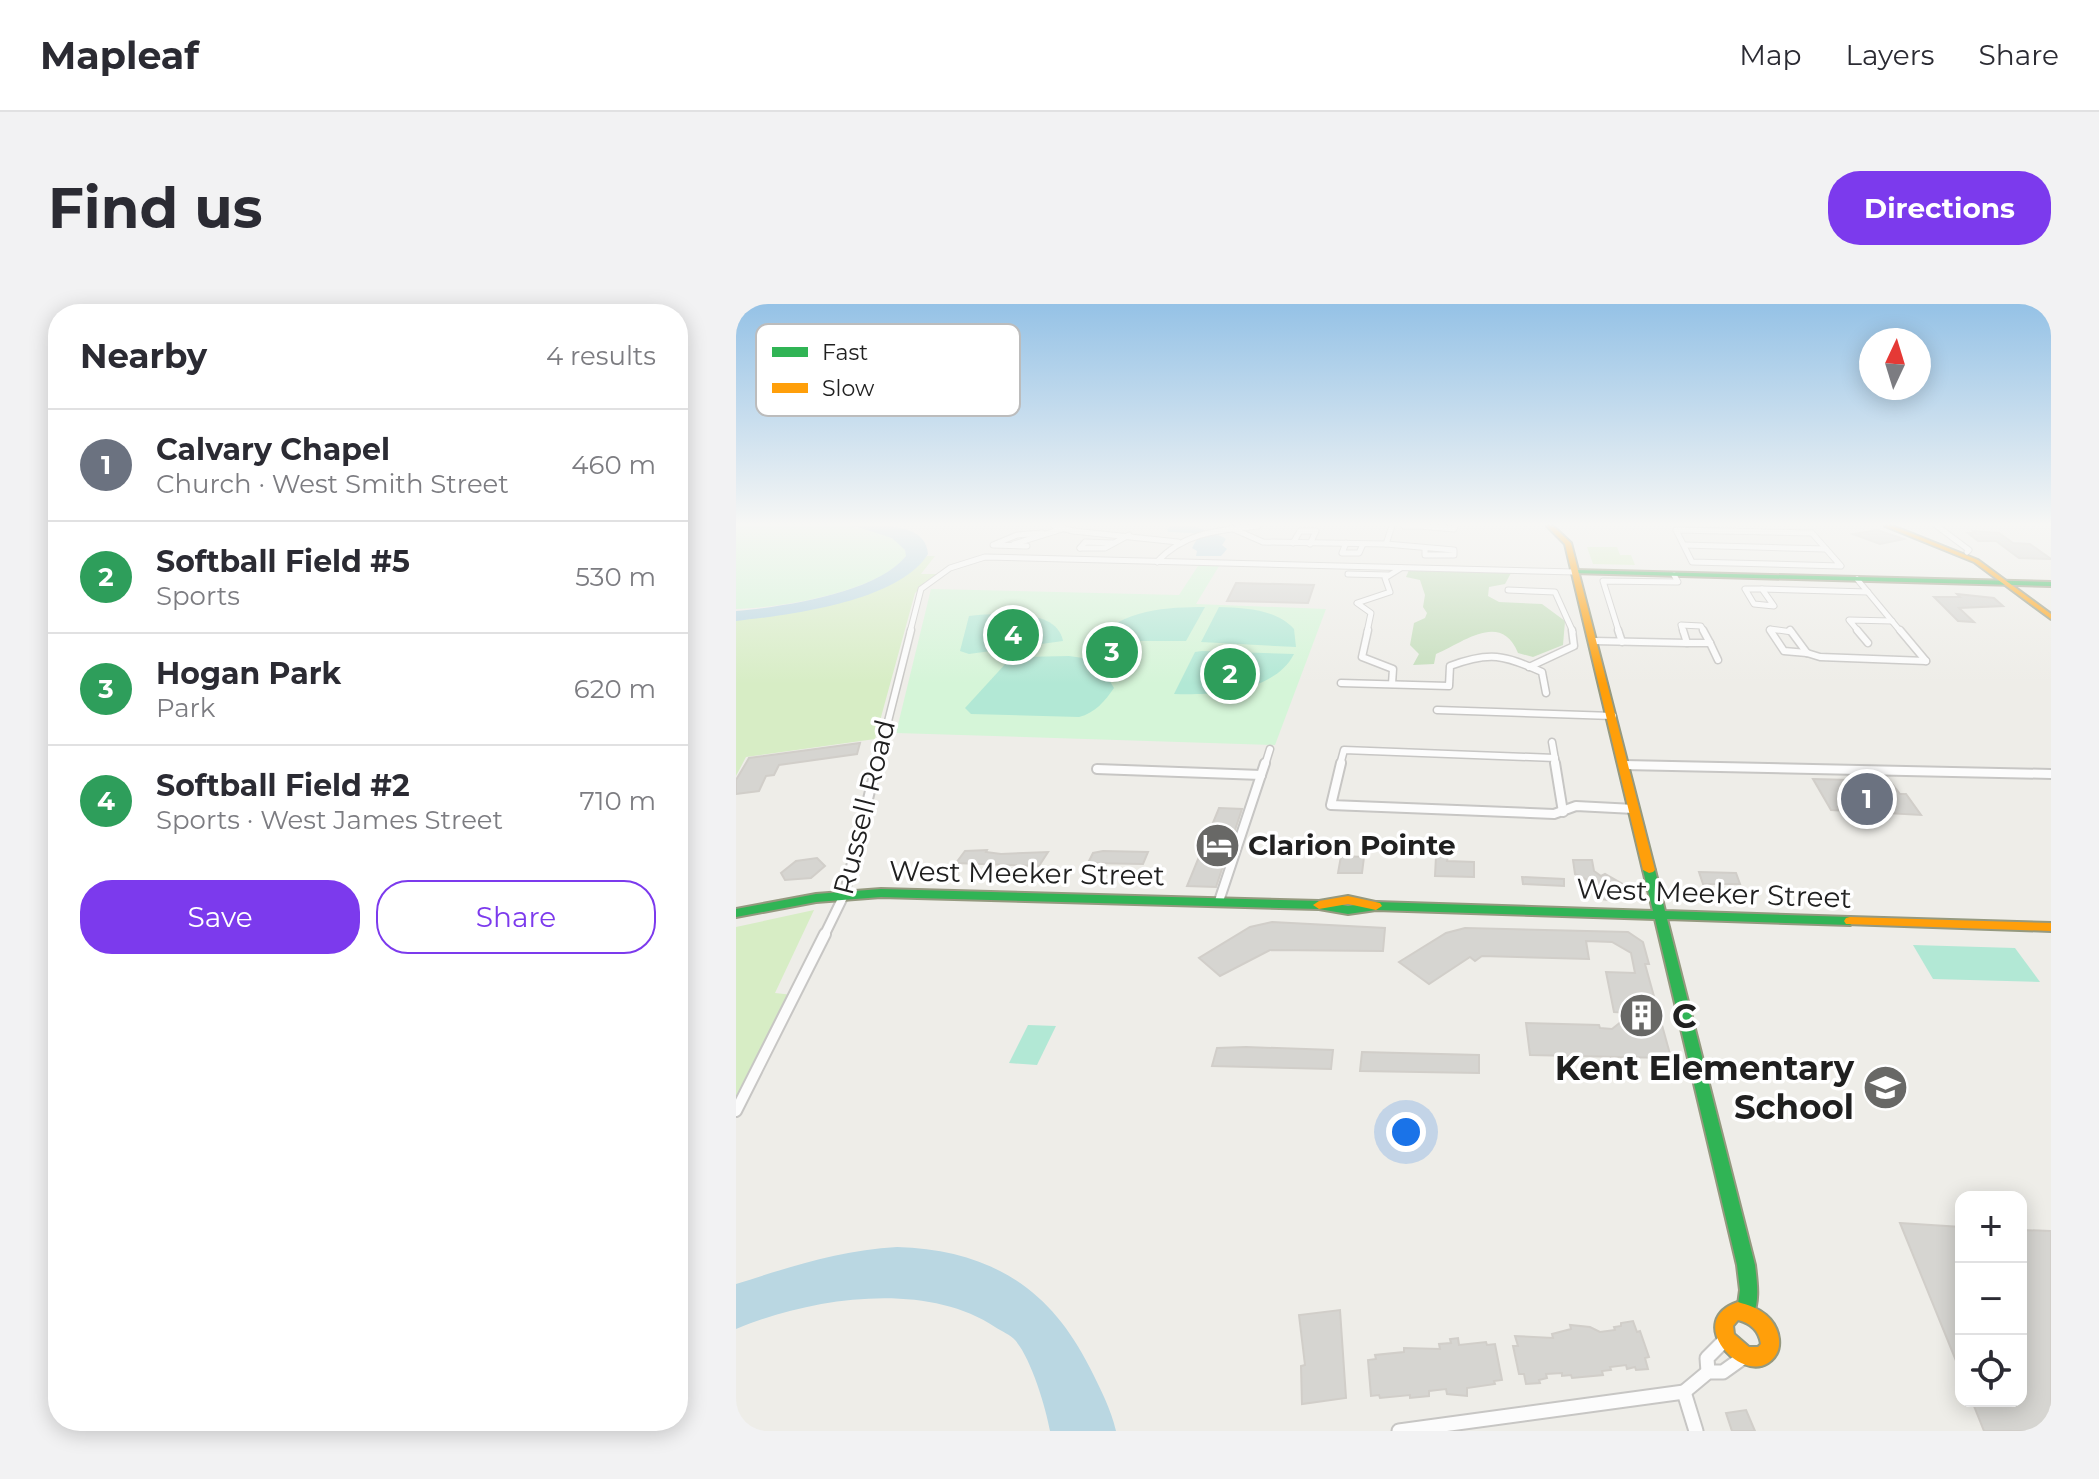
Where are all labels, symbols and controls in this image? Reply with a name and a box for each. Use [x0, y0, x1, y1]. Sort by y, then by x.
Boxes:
text: Mapleaf [40, 32, 199, 79]
text: Map [1739, 38, 1802, 72]
text: Layers [1846, 38, 1935, 72]
text: Share [1979, 38, 2059, 72]
button: Directions [1828, 171, 2051, 245]
text: Find us [48, 174, 262, 242]
legend [756, 324, 1020, 416]
north arrow [1859, 328, 1931, 400]
text: Nearby [80, 335, 207, 377]
text: Fast [822, 339, 868, 366]
text: 4 results [546, 340, 656, 372]
text: Slow [822, 375, 875, 402]
text: Calvary Chapel [156, 431, 390, 468]
text: 1 [101, 449, 111, 481]
text: 460 m [571, 449, 656, 481]
text: Church · West Smith Street [156, 468, 509, 500]
text: Softball Field #5 [156, 543, 410, 580]
text: 2 [98, 561, 114, 593]
text: 530 m [575, 561, 656, 593]
text: Sports [156, 580, 240, 612]
pin: 4 [987, 605, 1039, 665]
pin: 3 [1086, 622, 1138, 682]
pin: 2 [1204, 644, 1256, 704]
text: Hogan Park [156, 655, 341, 692]
text: 3 [98, 673, 114, 705]
text: 620 m [574, 673, 656, 705]
text: Park [156, 692, 215, 724]
street label: Russell Road [826, 716, 902, 898]
text: Softball Field #2 [156, 767, 410, 804]
pin: 1 [1841, 769, 1893, 829]
text: 4 [97, 785, 115, 817]
text: 710 m [579, 785, 656, 817]
text: Sports · West James Street [156, 804, 503, 836]
hotel icon: Clarion Pointe [1193, 821, 1241, 869]
place label: Clarion Pointe [1248, 828, 1456, 862]
street label: West Meeker Street [889, 854, 1165, 892]
street label: West Meeker Street [1576, 871, 1852, 915]
button: Save [80, 880, 360, 954]
button: Share [376, 880, 656, 954]
building icon: C [1617, 992, 1665, 1040]
place label: C [1672, 995, 1697, 1037]
place label: Kent Elementary School [1555, 1047, 1855, 1128]
school or university icon: Kent Elementary School [1861, 1064, 1909, 1112]
your location [1386, 1112, 1426, 1152]
map controls [1955, 1191, 2027, 1407]
button: + [1955, 1191, 2027, 1263]
button: − [1955, 1263, 2027, 1335]
button: locate [1955, 1335, 2027, 1407]

